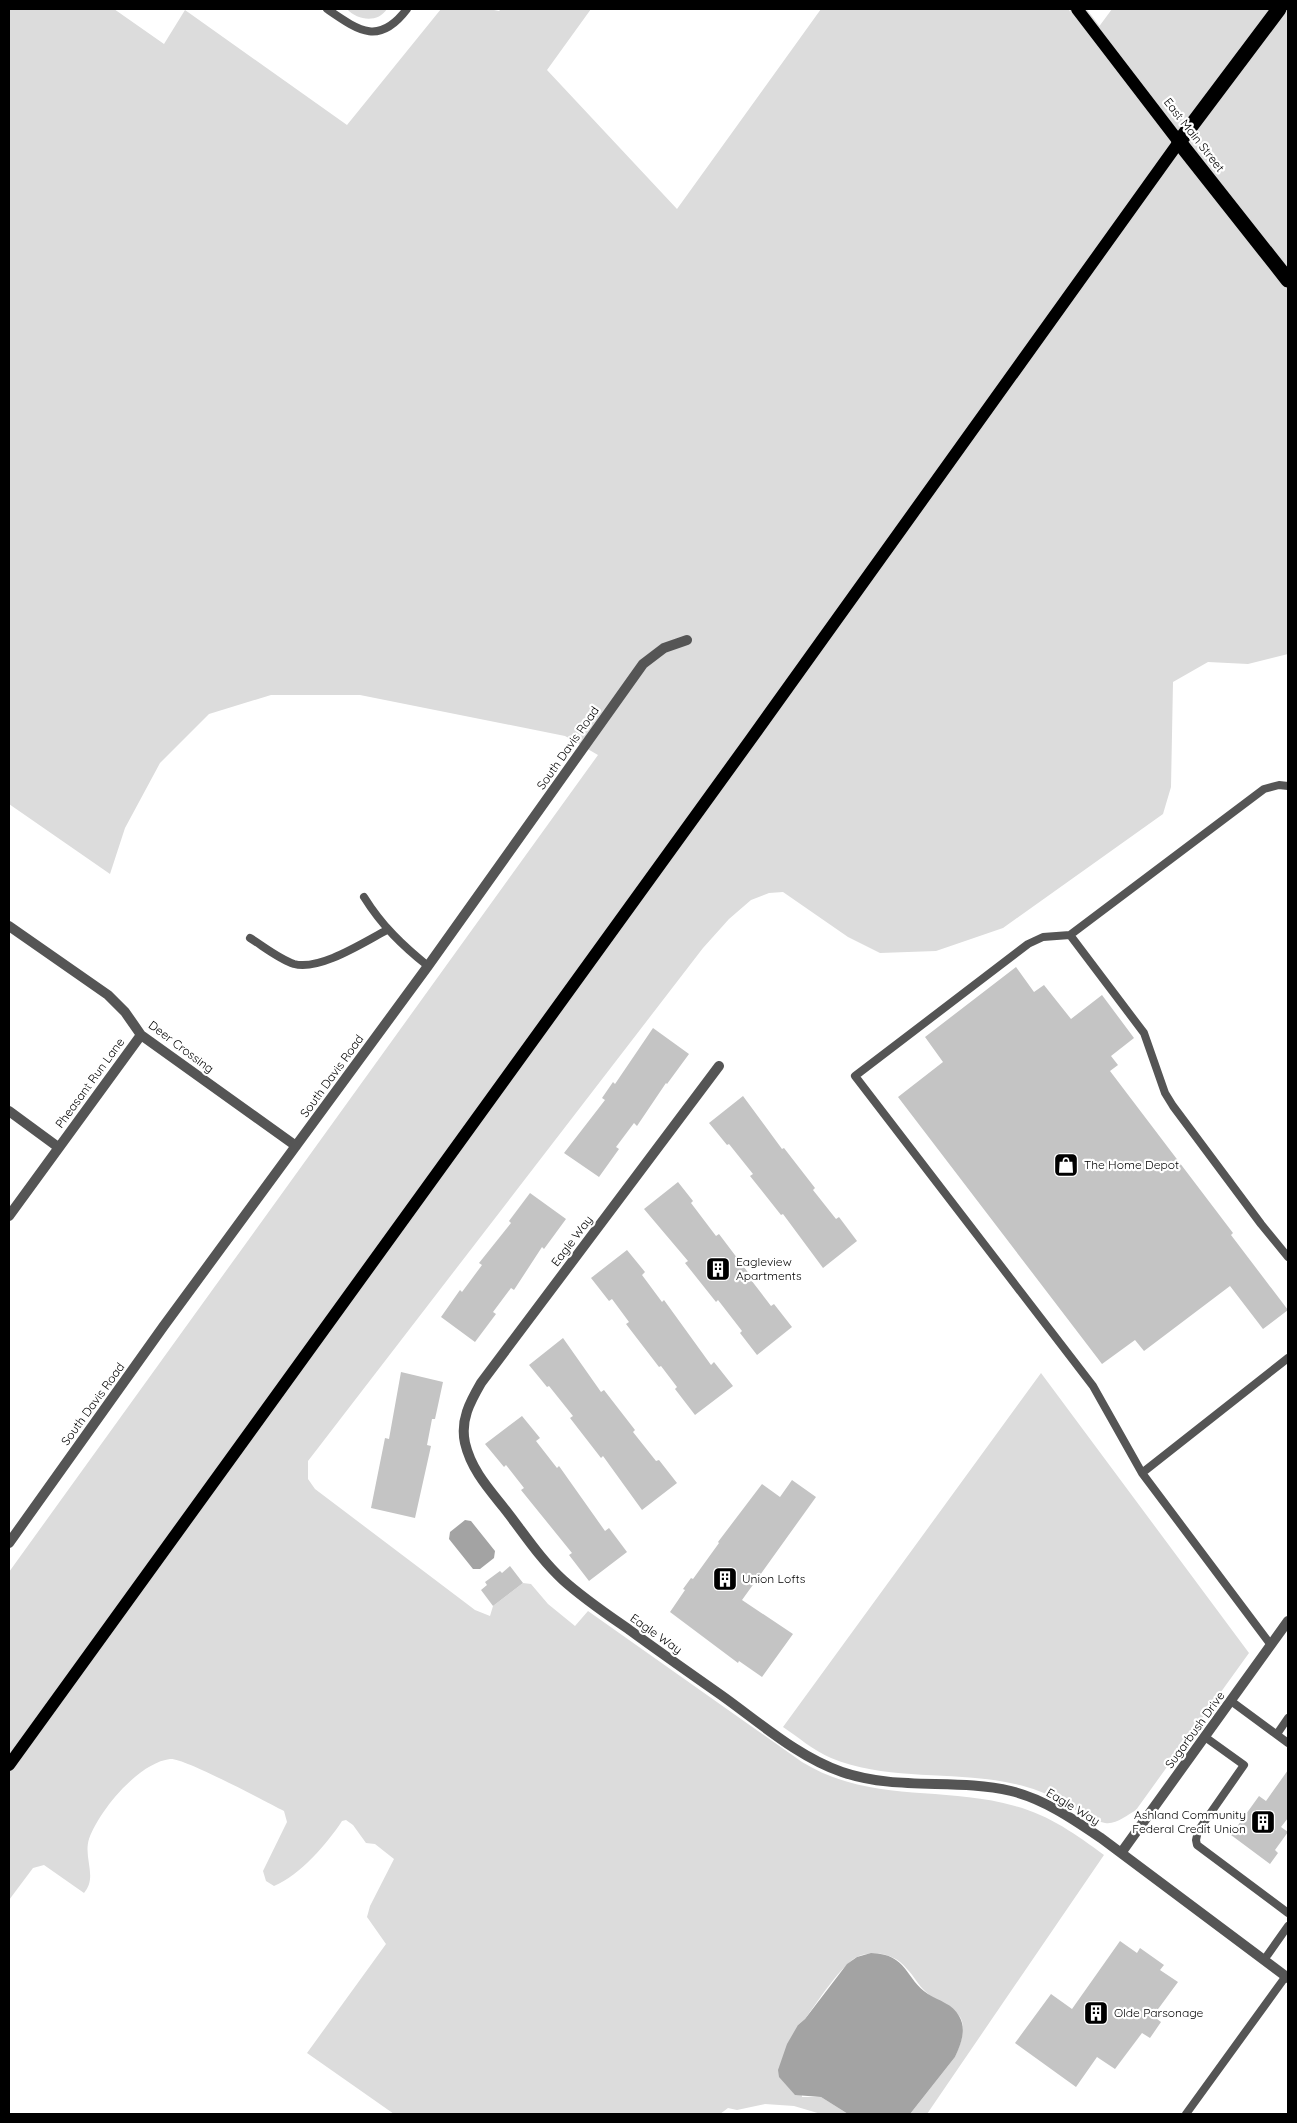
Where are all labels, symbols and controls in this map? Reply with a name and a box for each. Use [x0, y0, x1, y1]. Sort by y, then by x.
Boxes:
street label: East Main Street [1161, 95, 1228, 175]
street label: South Davis Road [533, 703, 602, 792]
street label: Deer Crossing [146, 1017, 217, 1076]
street label: South Davis Road [297, 1032, 367, 1120]
street label: Pheasant Run Lane [52, 1035, 127, 1131]
shop icon: The Home Depot [1053, 1152, 1079, 1178]
place label: The Home Depot [1084, 1157, 1179, 1172]
street label: Eagle Way [548, 1212, 596, 1269]
place label: Eagleview Apartments [736, 1254, 802, 1283]
building icon: Eagleview Apartments [705, 1256, 731, 1282]
street label: South Davis Road [58, 1360, 128, 1448]
building icon: Union Lofts [712, 1566, 738, 1592]
place label: Union Lofts [742, 1571, 806, 1586]
street label: Eagle Way [627, 1610, 685, 1657]
street label: Sugarbush Drive [1162, 1688, 1228, 1771]
street label: Eagle Way [1044, 1785, 1103, 1828]
place label: Ashland Community Federal Credit Union [1132, 1807, 1246, 1836]
building icon: Ashland Community Federal Credit Union [1250, 1809, 1276, 1835]
building icon: Olde Parsonage [1083, 2000, 1109, 2026]
place label: Olde Parsonage [1114, 2005, 1203, 2020]

